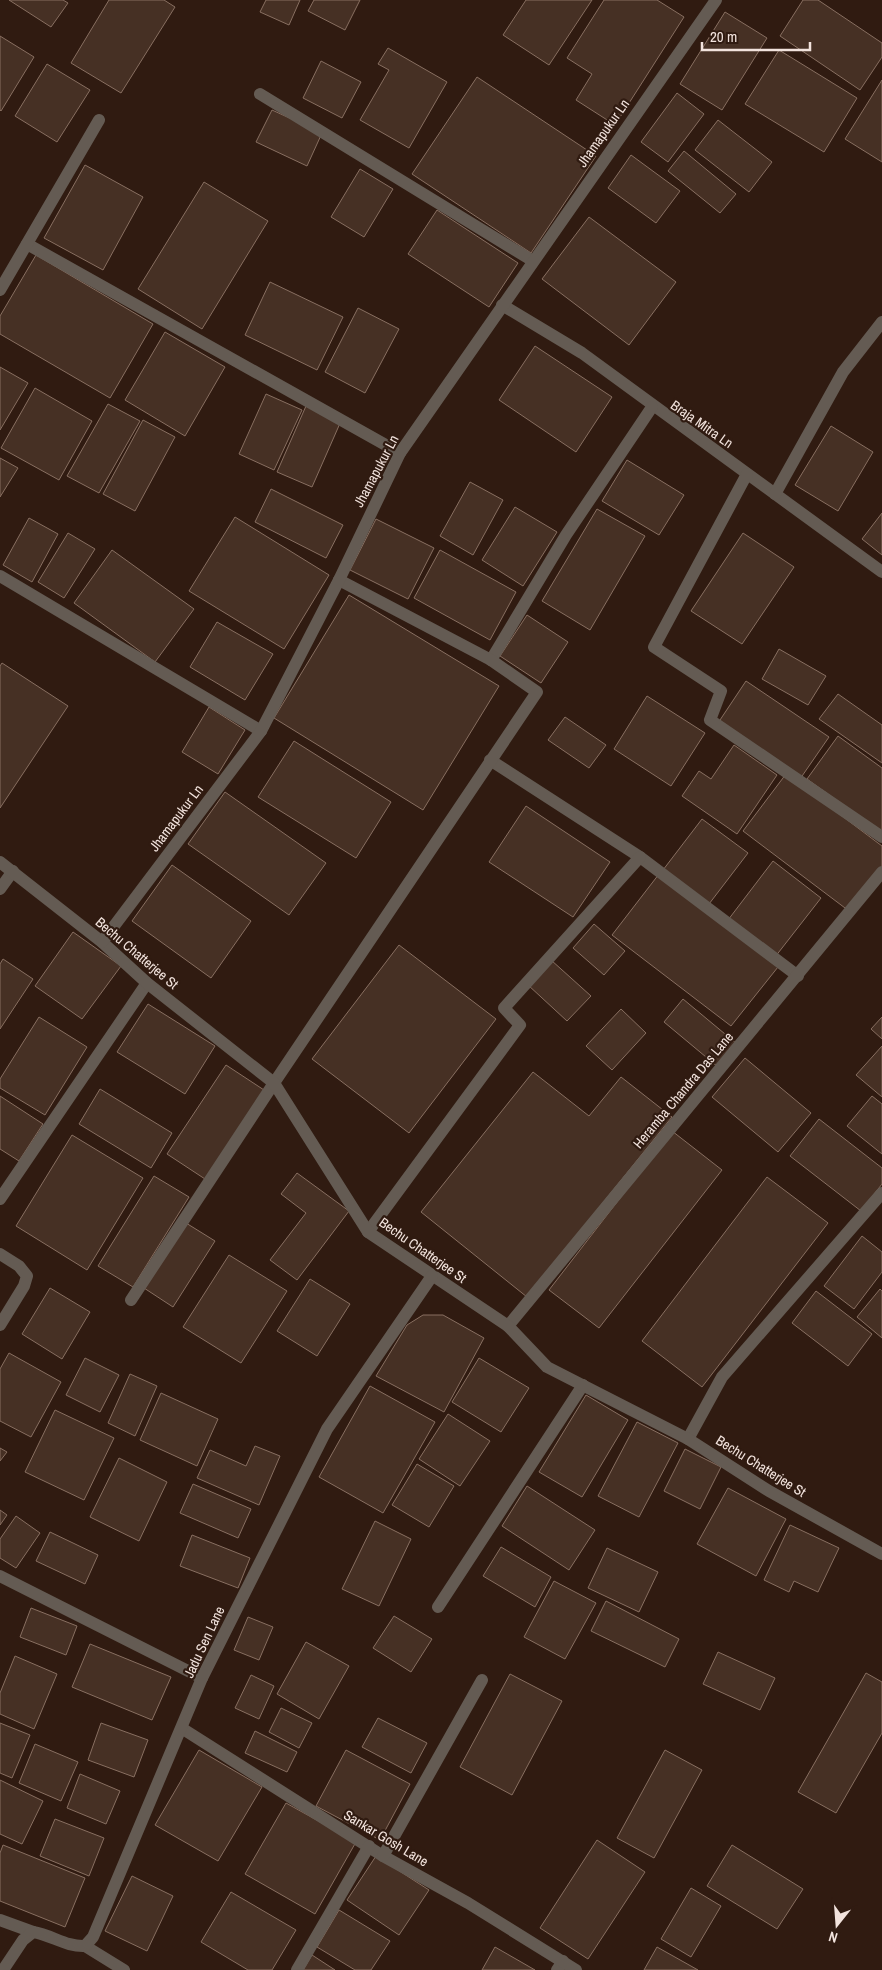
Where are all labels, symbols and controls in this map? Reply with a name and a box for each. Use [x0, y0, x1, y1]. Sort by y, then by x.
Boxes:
scale bar [702, 20, 810, 52]
text: 20 m [710, 26, 737, 47]
street label: Jhamapukur Ln [573, 95, 633, 171]
street label: Braja Mitra Ln [667, 396, 737, 452]
street label: Jhamapukur Ln [349, 432, 403, 510]
street label: Jhamapukur Ln [145, 781, 207, 855]
street label: Bechu Chatterjee St [92, 913, 182, 993]
street label: Heramba Chandra Das Lane [629, 1028, 737, 1152]
street label: Bechu Chatterjee St [376, 1213, 470, 1287]
street label: Bechu Chatterjee St [713, 1431, 809, 1501]
street label: Jadu Sen Lane [180, 1603, 228, 1681]
street label: Sankar Gosh Lane [340, 1806, 432, 1870]
north arrow [812, 1900, 862, 1950]
text: N [827, 1928, 840, 1947]

